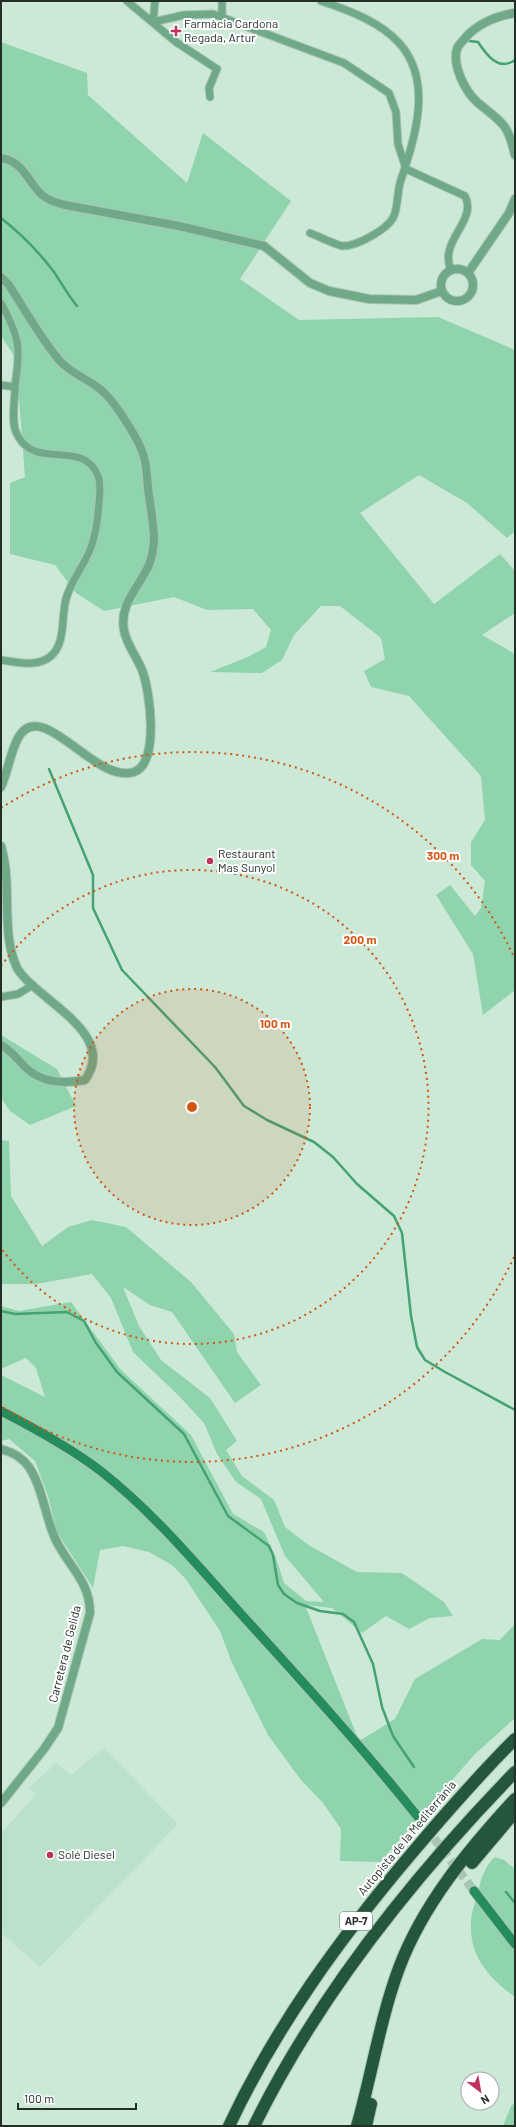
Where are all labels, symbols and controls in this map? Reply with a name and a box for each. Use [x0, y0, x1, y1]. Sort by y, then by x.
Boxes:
place label: Farmàcia Cardona Regada, Artur [184, 16, 278, 44]
marker: Farmàcia Cardona Regada, Artur [171, 26, 181, 36]
place label: Restaurant Mas Sunyol [218, 846, 276, 874]
text: 300 m [427, 848, 459, 862]
marker: Restaurant Mas Sunyol [205, 856, 215, 866]
text: 200 m [344, 932, 376, 946]
text: 100 m [260, 1016, 290, 1030]
centre of rings [185, 1100, 199, 1114]
street label: Carretera de Gelida [45, 1604, 83, 1704]
street label: Autopista de la Mediterrània [354, 1777, 458, 1897]
place label: Solé Diesel [58, 1847, 115, 1861]
marker: Solé Diesel [45, 1850, 55, 1860]
road number: AP-7 [340, 1912, 372, 1930]
north arrow [460, 2071, 500, 2111]
scale bar [18, 2085, 136, 2111]
text: 100 m [24, 2091, 54, 2105]
text: N [479, 2093, 492, 2107]

